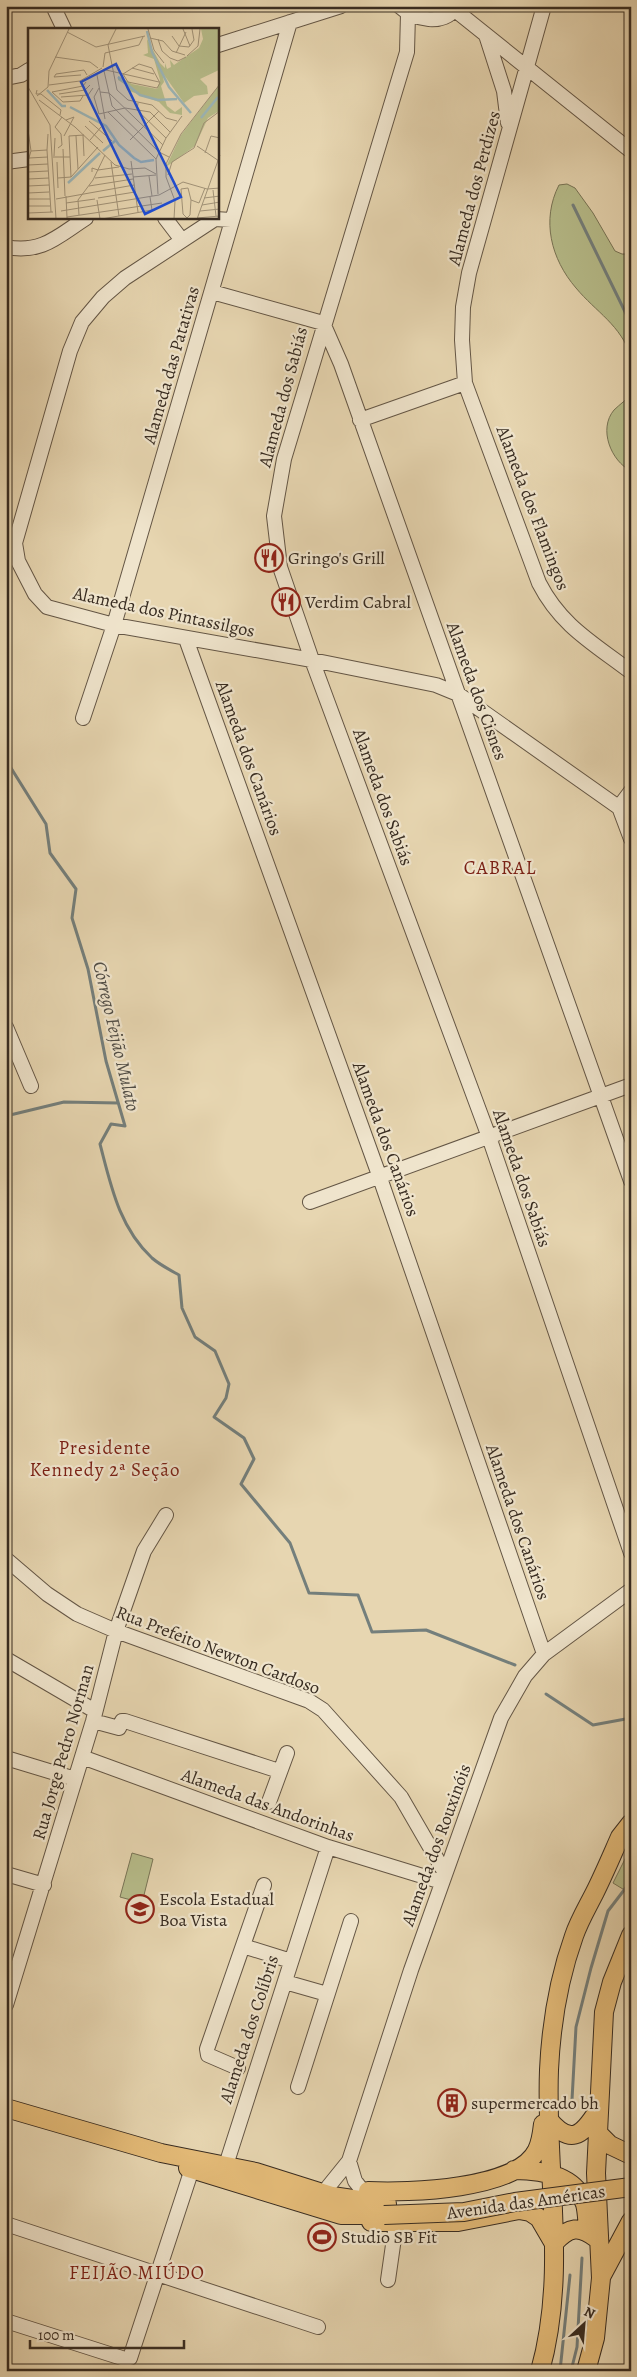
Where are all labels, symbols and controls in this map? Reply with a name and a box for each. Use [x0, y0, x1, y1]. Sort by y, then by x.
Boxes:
inset map [28, 28, 219, 219]
street label: Alameda dos Perdizes [442, 108, 506, 269]
street label: Alameda das Patativas [137, 283, 205, 448]
street label: Alameda dos Sabiás [252, 324, 313, 471]
street label: Alameda dos Flamingos [490, 421, 575, 594]
restaurant icon: Gringo's Grill [254, 543, 284, 573]
place label: Gringo's Grill [288, 546, 385, 570]
street label: Alameda dos Pintassilgos [70, 581, 257, 643]
restaurant icon: Verdim Cabral [271, 587, 301, 617]
place label: Verdim Cabral [304, 590, 412, 614]
street label: Alameda dos Cisnes [441, 618, 513, 763]
street label: Alameda dos Canários [209, 676, 288, 839]
street label: Alameda dos Sabiás [347, 724, 419, 869]
district label: CABRAL [464, 855, 536, 881]
water label: Córrego Feijão Mulato [86, 959, 146, 1114]
street label: Alameda dos Canários [346, 1057, 425, 1220]
street label: Alameda dos Sabiás [487, 1105, 557, 1250]
district label: Presidente Kennedy 2ª Seção [30, 1435, 180, 1483]
street label: Alameda dos Canários [480, 1440, 556, 1603]
street label: Rua Prefeito Newton Cardoso [113, 1600, 324, 1700]
street label: Rua Jorge Pedro Norman [26, 1661, 100, 1843]
street label: Alameda dos Rouxinóis [395, 1761, 477, 1930]
street label: Alameda das Andorinhas [177, 1762, 358, 1847]
place label: Escola Estadual Boa Vista [159, 1887, 275, 1932]
school or university icon: Escola Estadual Boa Vista [125, 1894, 155, 1924]
street label: Alameda dos Colíbris [213, 1952, 284, 2107]
building icon: supermercado bh [437, 2088, 467, 2118]
place label: supermercado bh [471, 2091, 599, 2115]
street label: Avenida das Américas [444, 2179, 607, 2225]
sports icon: Studio SB Fit [307, 2222, 337, 2252]
place label: Studio SB Fit [341, 2225, 437, 2249]
district label: FEIJÃO MIÚDO [69, 2260, 205, 2286]
north arrow [560, 2300, 610, 2350]
text: N [581, 2302, 598, 2324]
scale bar [30, 2317, 184, 2349]
text: 100 m [38, 2325, 75, 2345]

